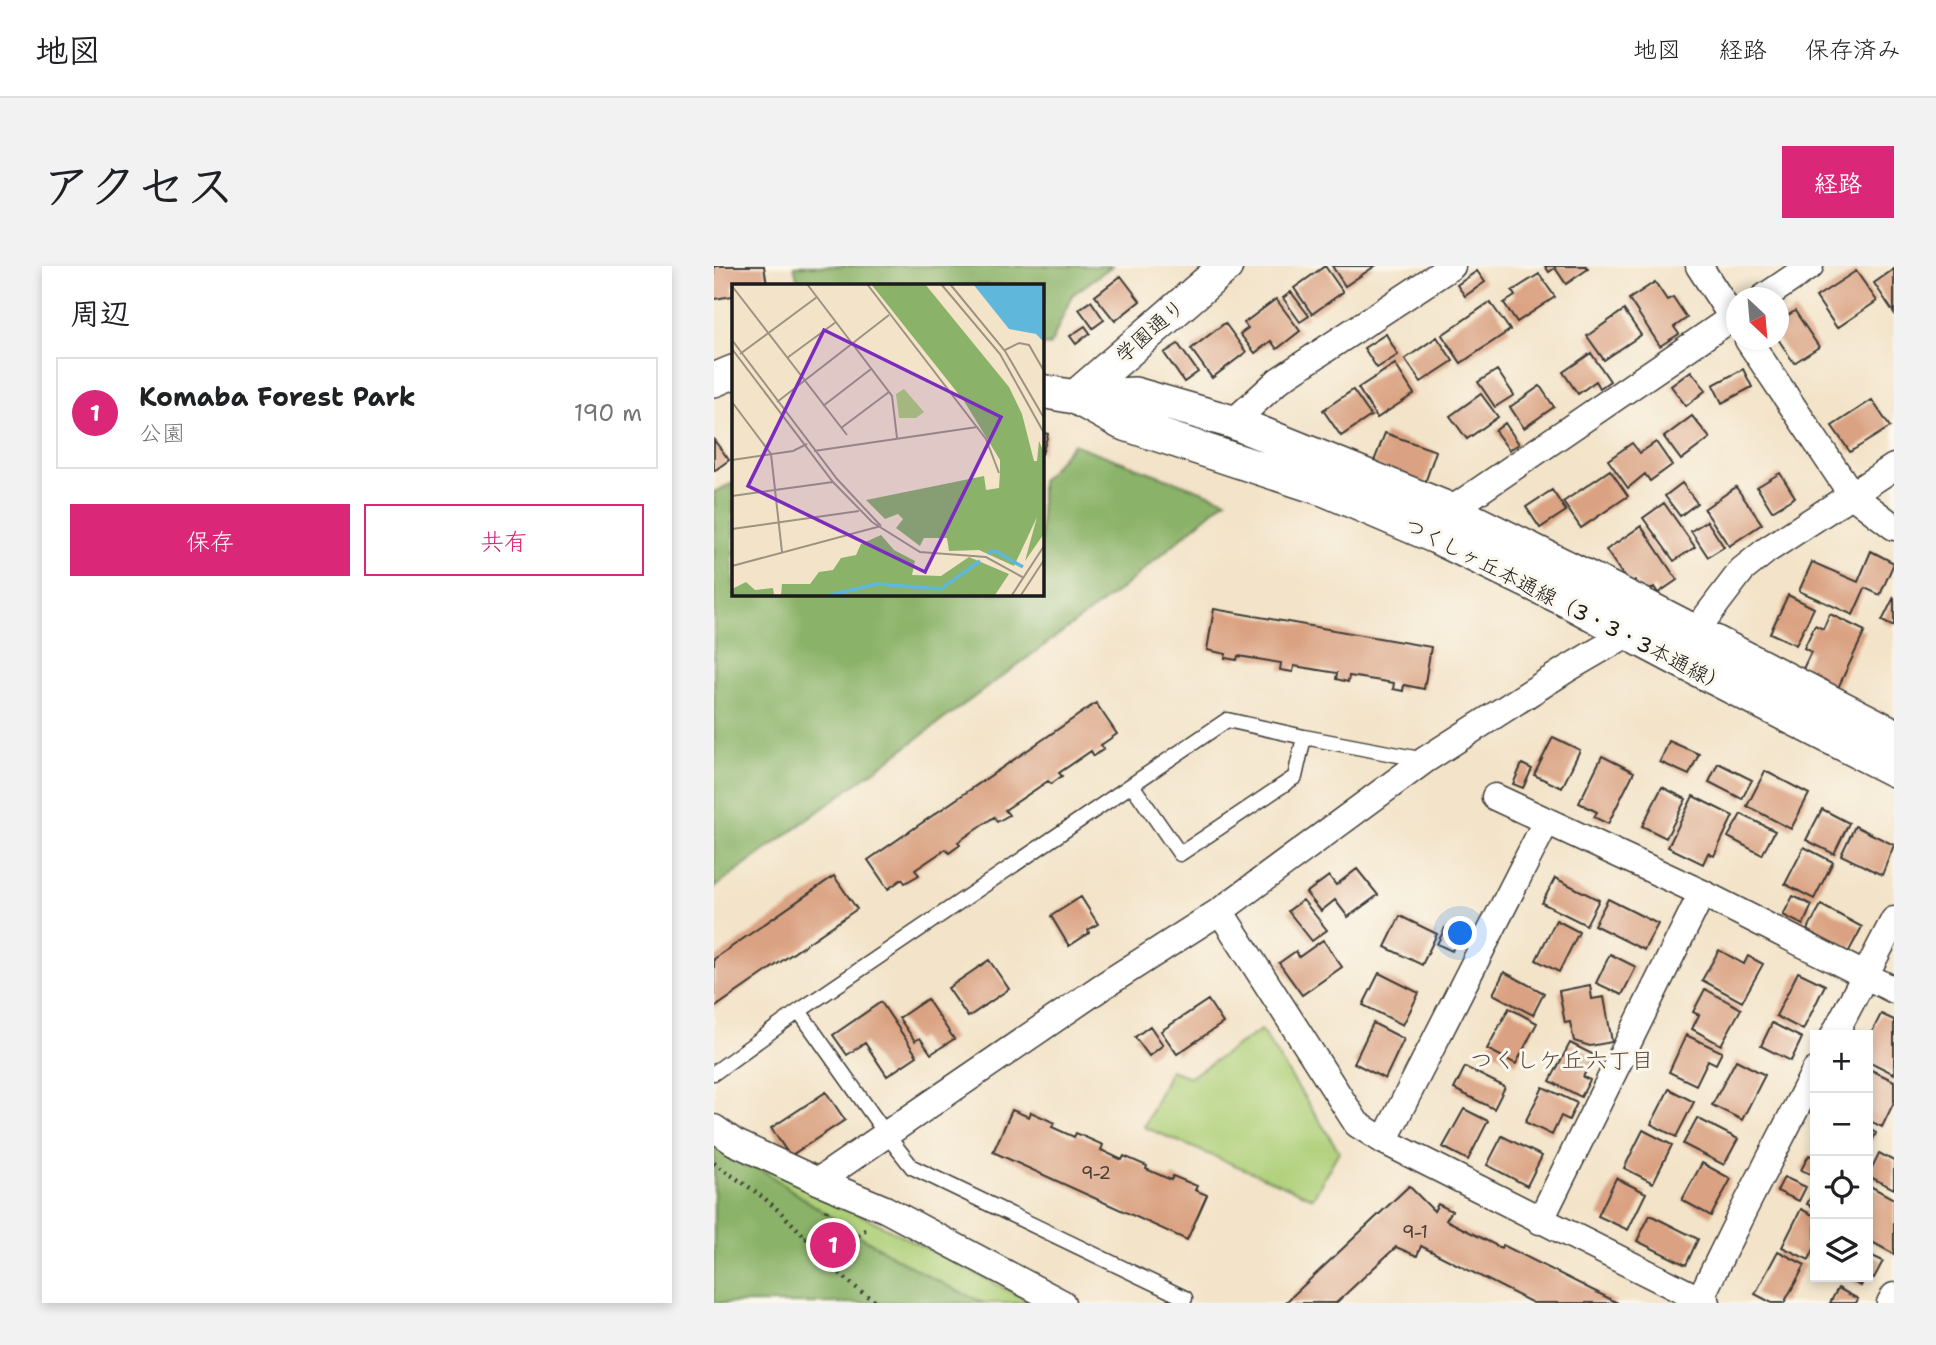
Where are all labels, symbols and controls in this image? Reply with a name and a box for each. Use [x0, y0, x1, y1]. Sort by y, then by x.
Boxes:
text: 地図 [35, 28, 101, 73]
text: 地図 [1633, 34, 1681, 66]
text: 経路 [1719, 34, 1767, 66]
text: 保存済み [1805, 34, 1901, 66]
button: 経路 [1782, 146, 1894, 218]
text: アクセス [42, 153, 235, 219]
inset map [732, 284, 1043, 595]
north arrow [1726, 287, 1789, 350]
text: 周辺 [70, 293, 130, 334]
street label: 学園通り [1109, 293, 1191, 369]
text: Komaba Forest Park [139, 379, 416, 414]
text: 1 [90, 398, 100, 428]
text: 190 m [574, 398, 642, 428]
text: 公園 [139, 418, 185, 448]
button: 保存 [70, 504, 350, 576]
button: 共有 [364, 504, 644, 576]
street label: つくしヶ丘本通線（3・3・3本通線） [1400, 511, 1732, 699]
your location [1443, 916, 1477, 950]
map controls [1810, 1030, 1873, 1282]
button: + [1810, 1030, 1873, 1093]
district label: つくしケ丘六丁目 [1470, 1045, 1654, 1075]
button: − [1810, 1093, 1873, 1156]
button: locate [1810, 1156, 1873, 1219]
house number: 9-2 [1081, 1161, 1111, 1185]
pin: 1 [810, 1219, 856, 1271]
button: layers [1810, 1219, 1873, 1282]
house number: 9-1 [1402, 1220, 1428, 1244]

